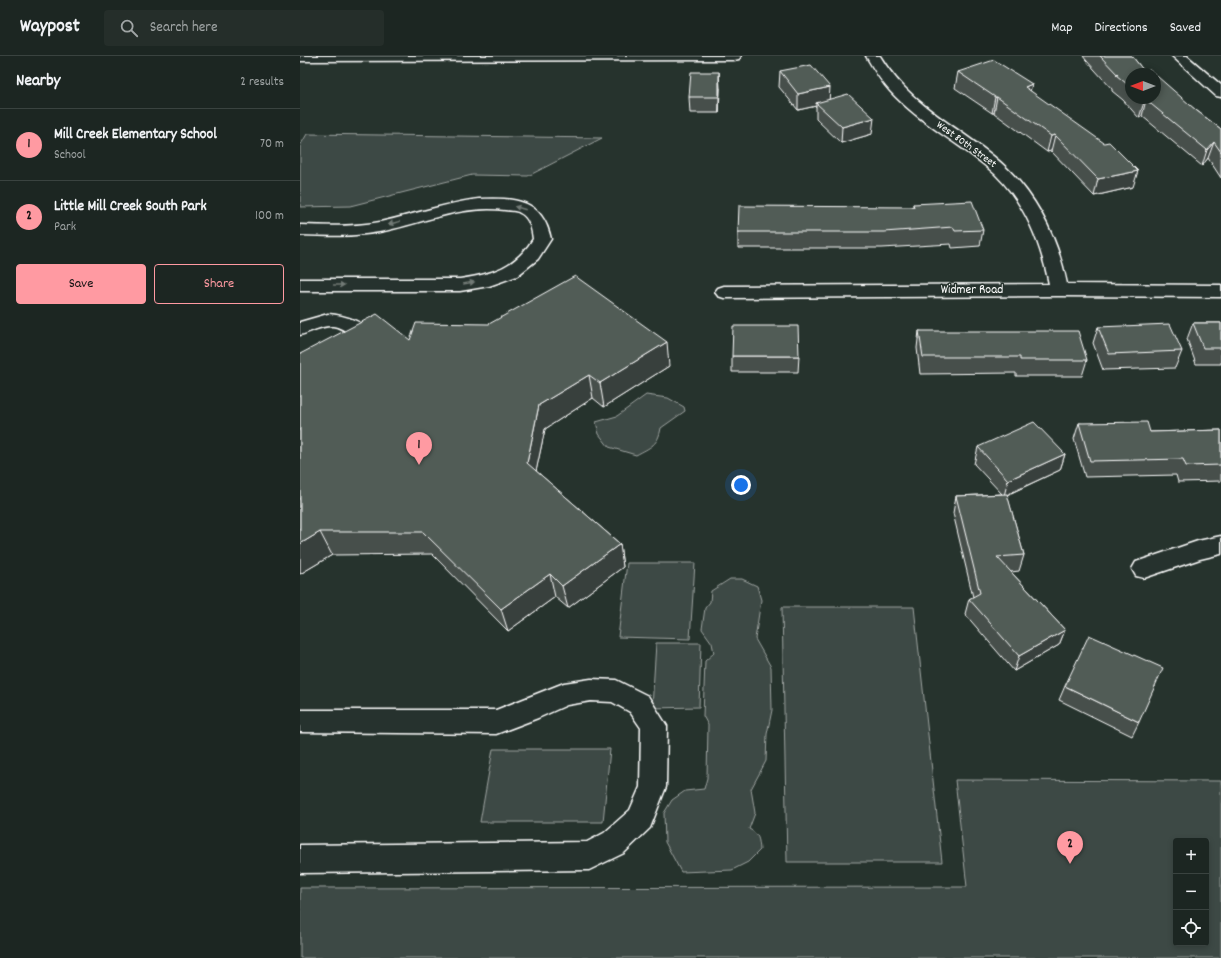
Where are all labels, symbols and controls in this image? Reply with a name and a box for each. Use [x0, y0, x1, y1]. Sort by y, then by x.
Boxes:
search box [104, 10, 384, 46]
text: Waypost [20, 14, 80, 41]
icon: search [118, 17, 140, 39]
text: Search here [150, 17, 218, 39]
text: Map [1051, 18, 1073, 38]
text: Directions [1095, 18, 1148, 38]
text: Saved [1170, 18, 1201, 38]
north arrow [1125, 68, 1161, 104]
text: Nearby [16, 70, 60, 94]
text: 2 results [240, 73, 284, 92]
street label: West 80th Street [933, 118, 999, 172]
text: Mill Creek Elementary School [54, 124, 217, 146]
text: 1 [28, 135, 30, 154]
text: 70 m [260, 135, 284, 154]
text: School [54, 146, 86, 165]
text: Little Mill Creek South Park [54, 196, 207, 218]
one-way arrow [514, 205, 526, 211]
text: 2 [26, 207, 32, 226]
text: 100 m [255, 207, 284, 226]
text: Park [54, 218, 76, 237]
one-way arrow [387, 220, 399, 226]
button: Save [16, 264, 146, 304]
button: Share [154, 264, 284, 304]
one-way arrow [463, 280, 475, 286]
street label: Widmer Road [941, 281, 1003, 300]
one-way arrow [333, 282, 346, 288]
pin: 1 [406, 432, 432, 465]
your location [731, 475, 751, 495]
pin: 2 [1057, 831, 1083, 864]
map controls [1173, 838, 1209, 946]
button: + [1173, 838, 1209, 874]
button: − [1173, 874, 1209, 910]
button: locate [1173, 910, 1209, 946]

